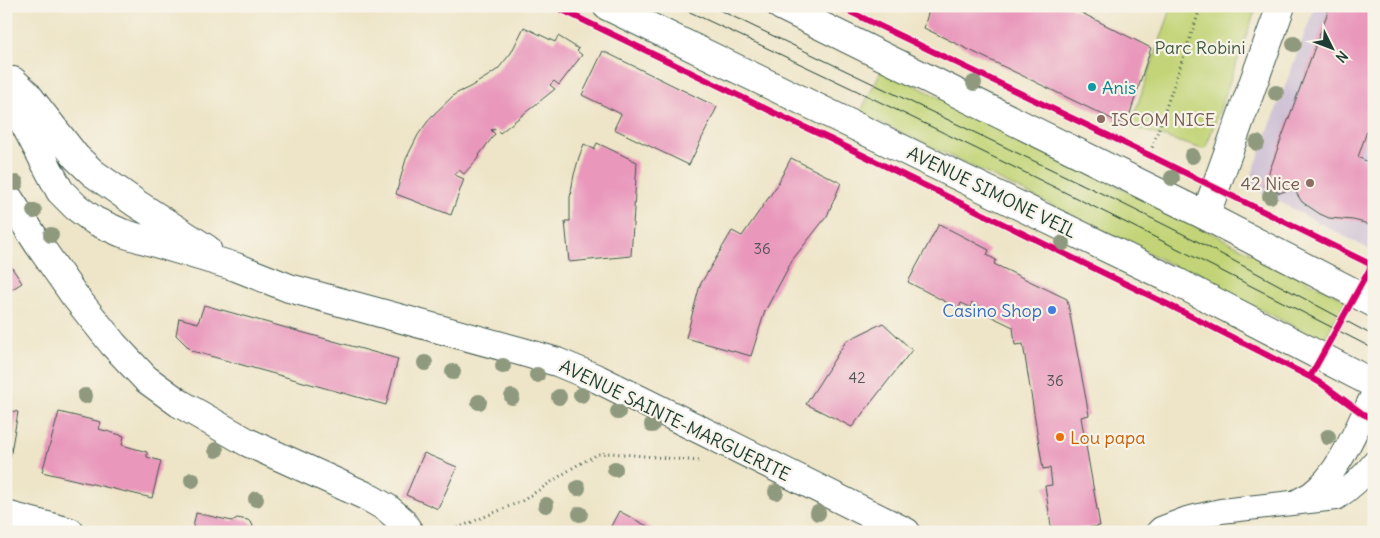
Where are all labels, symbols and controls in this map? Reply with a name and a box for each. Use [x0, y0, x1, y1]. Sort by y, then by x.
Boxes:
north arrow [1308, 22, 1358, 72]
park label: Parc Robini [1154, 36, 1246, 59]
text: N [1332, 47, 1352, 66]
place label: Anis [1102, 76, 1136, 99]
marker: Anis [1086, 81, 1098, 93]
place label: ISCOM NICE [1111, 108, 1215, 131]
marker: ISCOM NICE [1095, 113, 1107, 125]
street label: AVENUE SIMONE VEIL [904, 141, 1081, 243]
place label: 42 Nice [1241, 172, 1300, 195]
marker: 42 Nice [1304, 177, 1316, 189]
house number: 36 [753, 239, 771, 258]
place label: Casino Shop [942, 299, 1042, 322]
marker: Casino Shop [1046, 304, 1058, 316]
street label: AVENUE SAINTE-MARGUERITE [556, 354, 794, 486]
house number: 42 [849, 368, 865, 387]
house number: 36 [1046, 371, 1064, 390]
place label: Lou papa [1070, 426, 1146, 449]
marker: Lou papa [1054, 431, 1066, 443]

